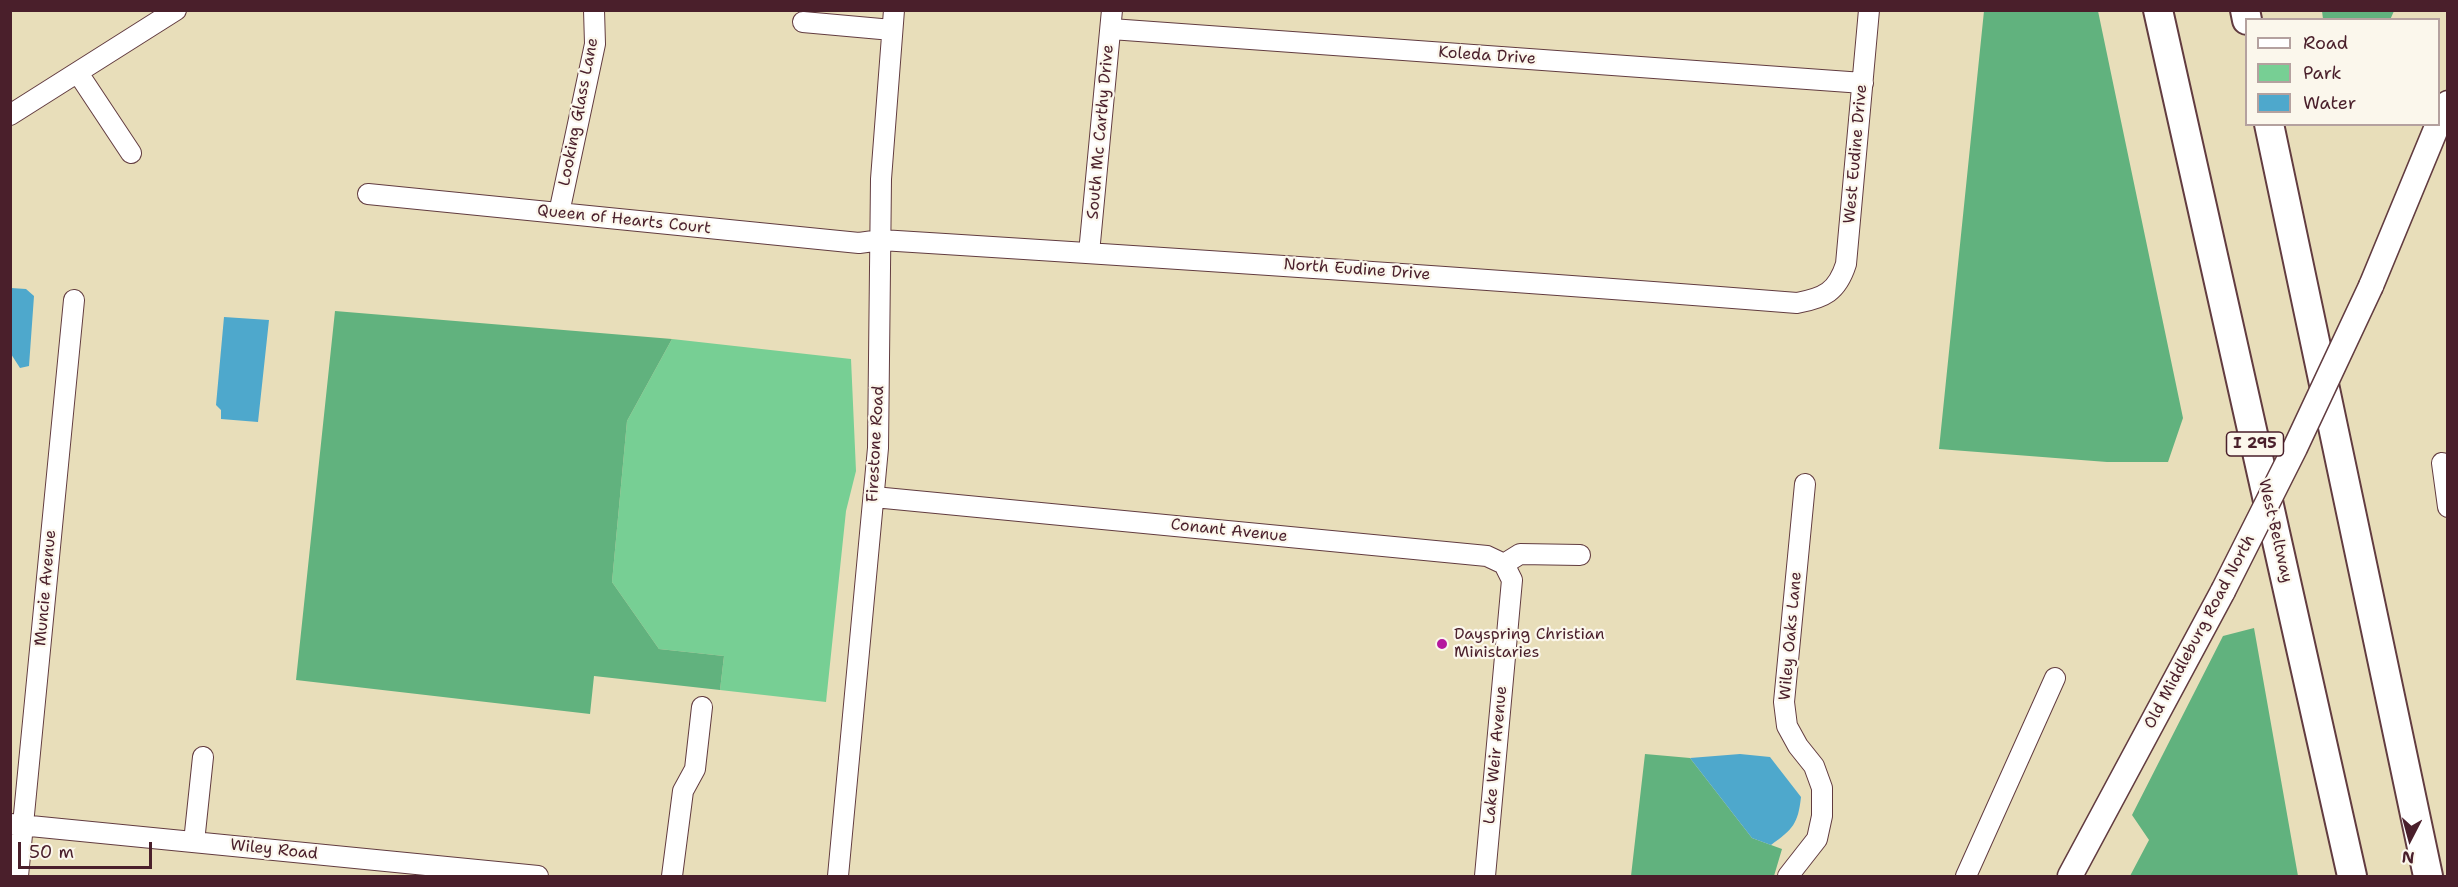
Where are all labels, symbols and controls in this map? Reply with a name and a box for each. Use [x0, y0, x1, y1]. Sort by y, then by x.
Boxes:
legend [2245, 18, 2440, 126]
text: Road [2303, 31, 2348, 55]
street label: Looking Glass Lane [555, 36, 603, 188]
street label: Koleda Drive [1438, 43, 1536, 69]
street label: South Mc Carthy Drive [1084, 44, 1118, 220]
text: Park [2303, 61, 2342, 85]
street label: West Eudine Drive [1840, 83, 1872, 225]
text: Water [2303, 91, 2356, 115]
street label: Queen of Hearts Court [536, 201, 712, 239]
street label: North Eudine Drive [1283, 255, 1431, 285]
street label: Firestone Road [863, 385, 889, 503]
road number: I 295 [2226, 432, 2284, 456]
street label: West Beltway [2254, 477, 2296, 585]
street label: Conant Avenue [1170, 515, 1288, 547]
street label: Muncie Avenue [31, 529, 61, 647]
street label: Old Middleburg Road North [2141, 532, 2259, 732]
street label: Wiley Oaks Lane [1776, 571, 1806, 701]
place label: Dayspring Christian Ministaries [1454, 625, 1604, 663]
marker: Dayspring Christian Ministaries [1435, 637, 1449, 651]
street label: Lake Weir Avenue [1480, 685, 1512, 825]
north arrow [2380, 809, 2440, 869]
scale bar [21, 830, 154, 868]
street label: Wiley Road [229, 836, 319, 864]
text: 50 m [29, 840, 74, 864]
text: N [2401, 846, 2415, 869]

